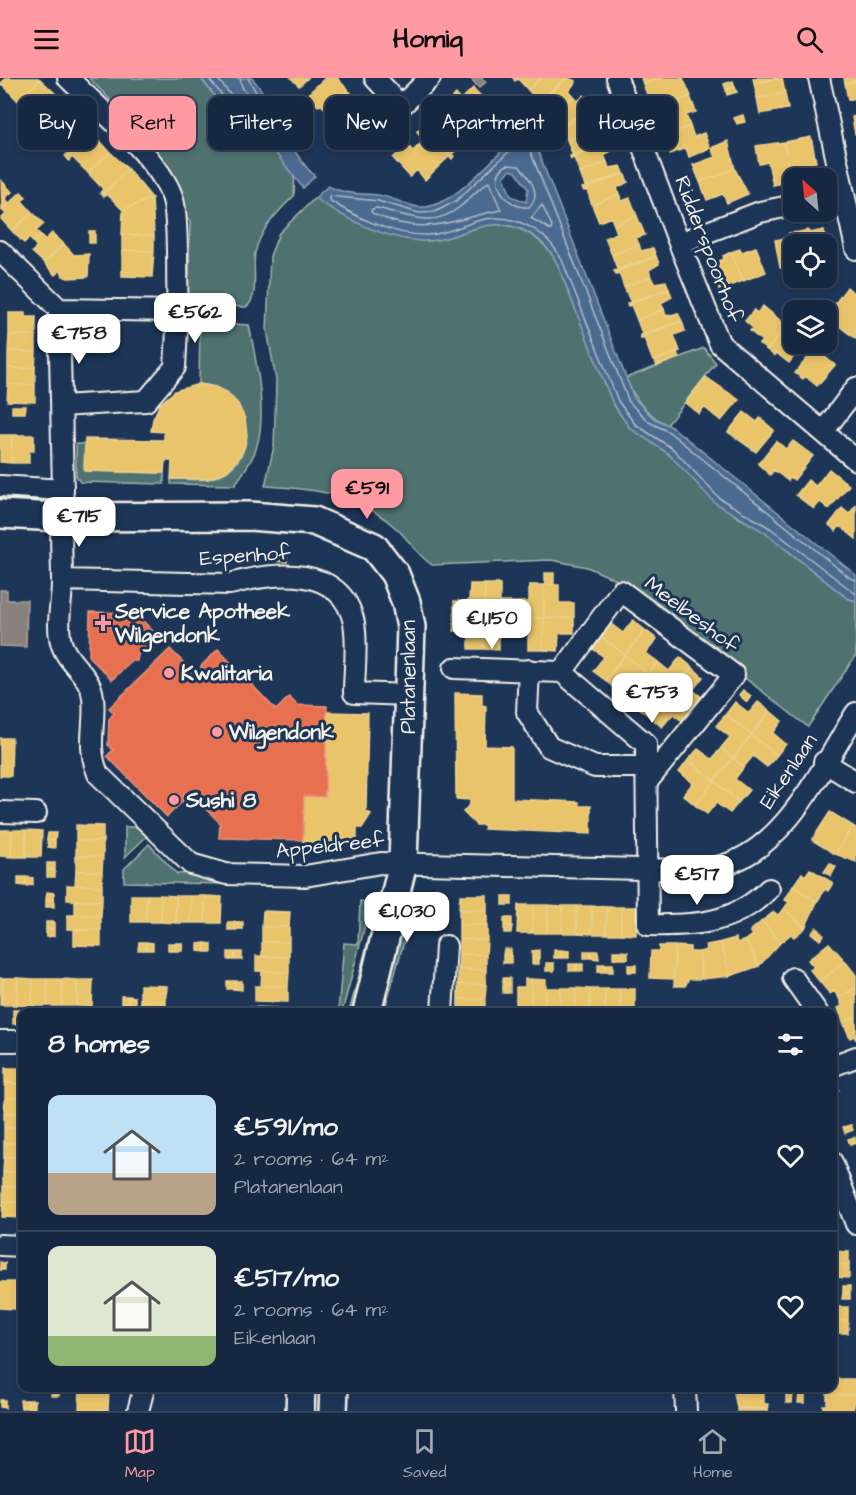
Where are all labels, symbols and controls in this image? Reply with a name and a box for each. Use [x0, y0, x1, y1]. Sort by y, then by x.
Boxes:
text: Homiq [393, 20, 463, 58]
icon: menu [30, 23, 63, 56]
icon: search [793, 23, 826, 56]
chip: Buy [18, 96, 97, 150]
chip: Rent [109, 96, 196, 150]
chip: Filters [208, 96, 313, 150]
chip: New [325, 96, 409, 150]
chip: Apartment [421, 96, 566, 150]
chip: House [578, 96, 677, 150]
north arrow [783, 168, 837, 222]
map controls [783, 168, 837, 354]
street label: Ridderspoorhof [666, 172, 750, 327]
button: locate [783, 234, 837, 288]
pin: €562 [159, 293, 231, 344]
text: €562 [168, 298, 222, 326]
button: layers [783, 300, 837, 354]
pin: €758 [43, 314, 115, 365]
text: €758 [51, 319, 107, 347]
pin: €591 [331, 469, 403, 520]
text: €591 [345, 474, 389, 502]
pin: €715 [43, 497, 115, 548]
text: €715 [57, 502, 101, 530]
street label: Espenhof [199, 538, 292, 574]
street label: Meelbeshof [638, 569, 745, 660]
place label: Service Apotheek Wilgendonk [114, 597, 290, 652]
pin: €1,150 [443, 599, 541, 650]
text: €1,150 [466, 604, 518, 632]
marker: Service Apotheek Wilgendonk [96, 616, 110, 630]
street label: Platanenlaan [394, 620, 423, 734]
place label: Kwalitaria [181, 659, 273, 688]
marker: Kwalitaria [162, 666, 176, 680]
pin: €753 [616, 673, 688, 724]
text: €753 [626, 678, 678, 706]
place label: Wilgendonk [228, 718, 334, 749]
marker: Wilgendonk [210, 725, 224, 739]
street label: Eikenlaan [752, 728, 824, 815]
place label: Sushi 8 [185, 786, 257, 815]
marker: Sushi 8 [167, 793, 181, 807]
street label: Appeldreef [274, 825, 386, 867]
pin: €517 [661, 855, 733, 906]
text: €517 [675, 860, 719, 888]
pin: €1,030 [358, 892, 456, 943]
text: €1,030 [378, 897, 436, 925]
text: 8 homes [48, 1026, 150, 1062]
icon: filters [774, 1028, 807, 1061]
text: €591/mo [234, 1109, 338, 1145]
icon: home [96, 1119, 168, 1191]
icon: heart [774, 1139, 807, 1172]
text: 2 rooms · 64 m² [234, 1145, 389, 1173]
text: Platanenlaan [234, 1173, 343, 1201]
text: €517/mo [234, 1260, 339, 1296]
icon: home [96, 1270, 168, 1342]
icon: heart [774, 1290, 807, 1323]
text: 2 rooms · 64 m² [234, 1296, 389, 1324]
text: Eikenlaan [234, 1324, 315, 1352]
tab: Map [123, 1425, 156, 1483]
tab: Saved [403, 1425, 446, 1483]
tab: Home [693, 1425, 733, 1483]

